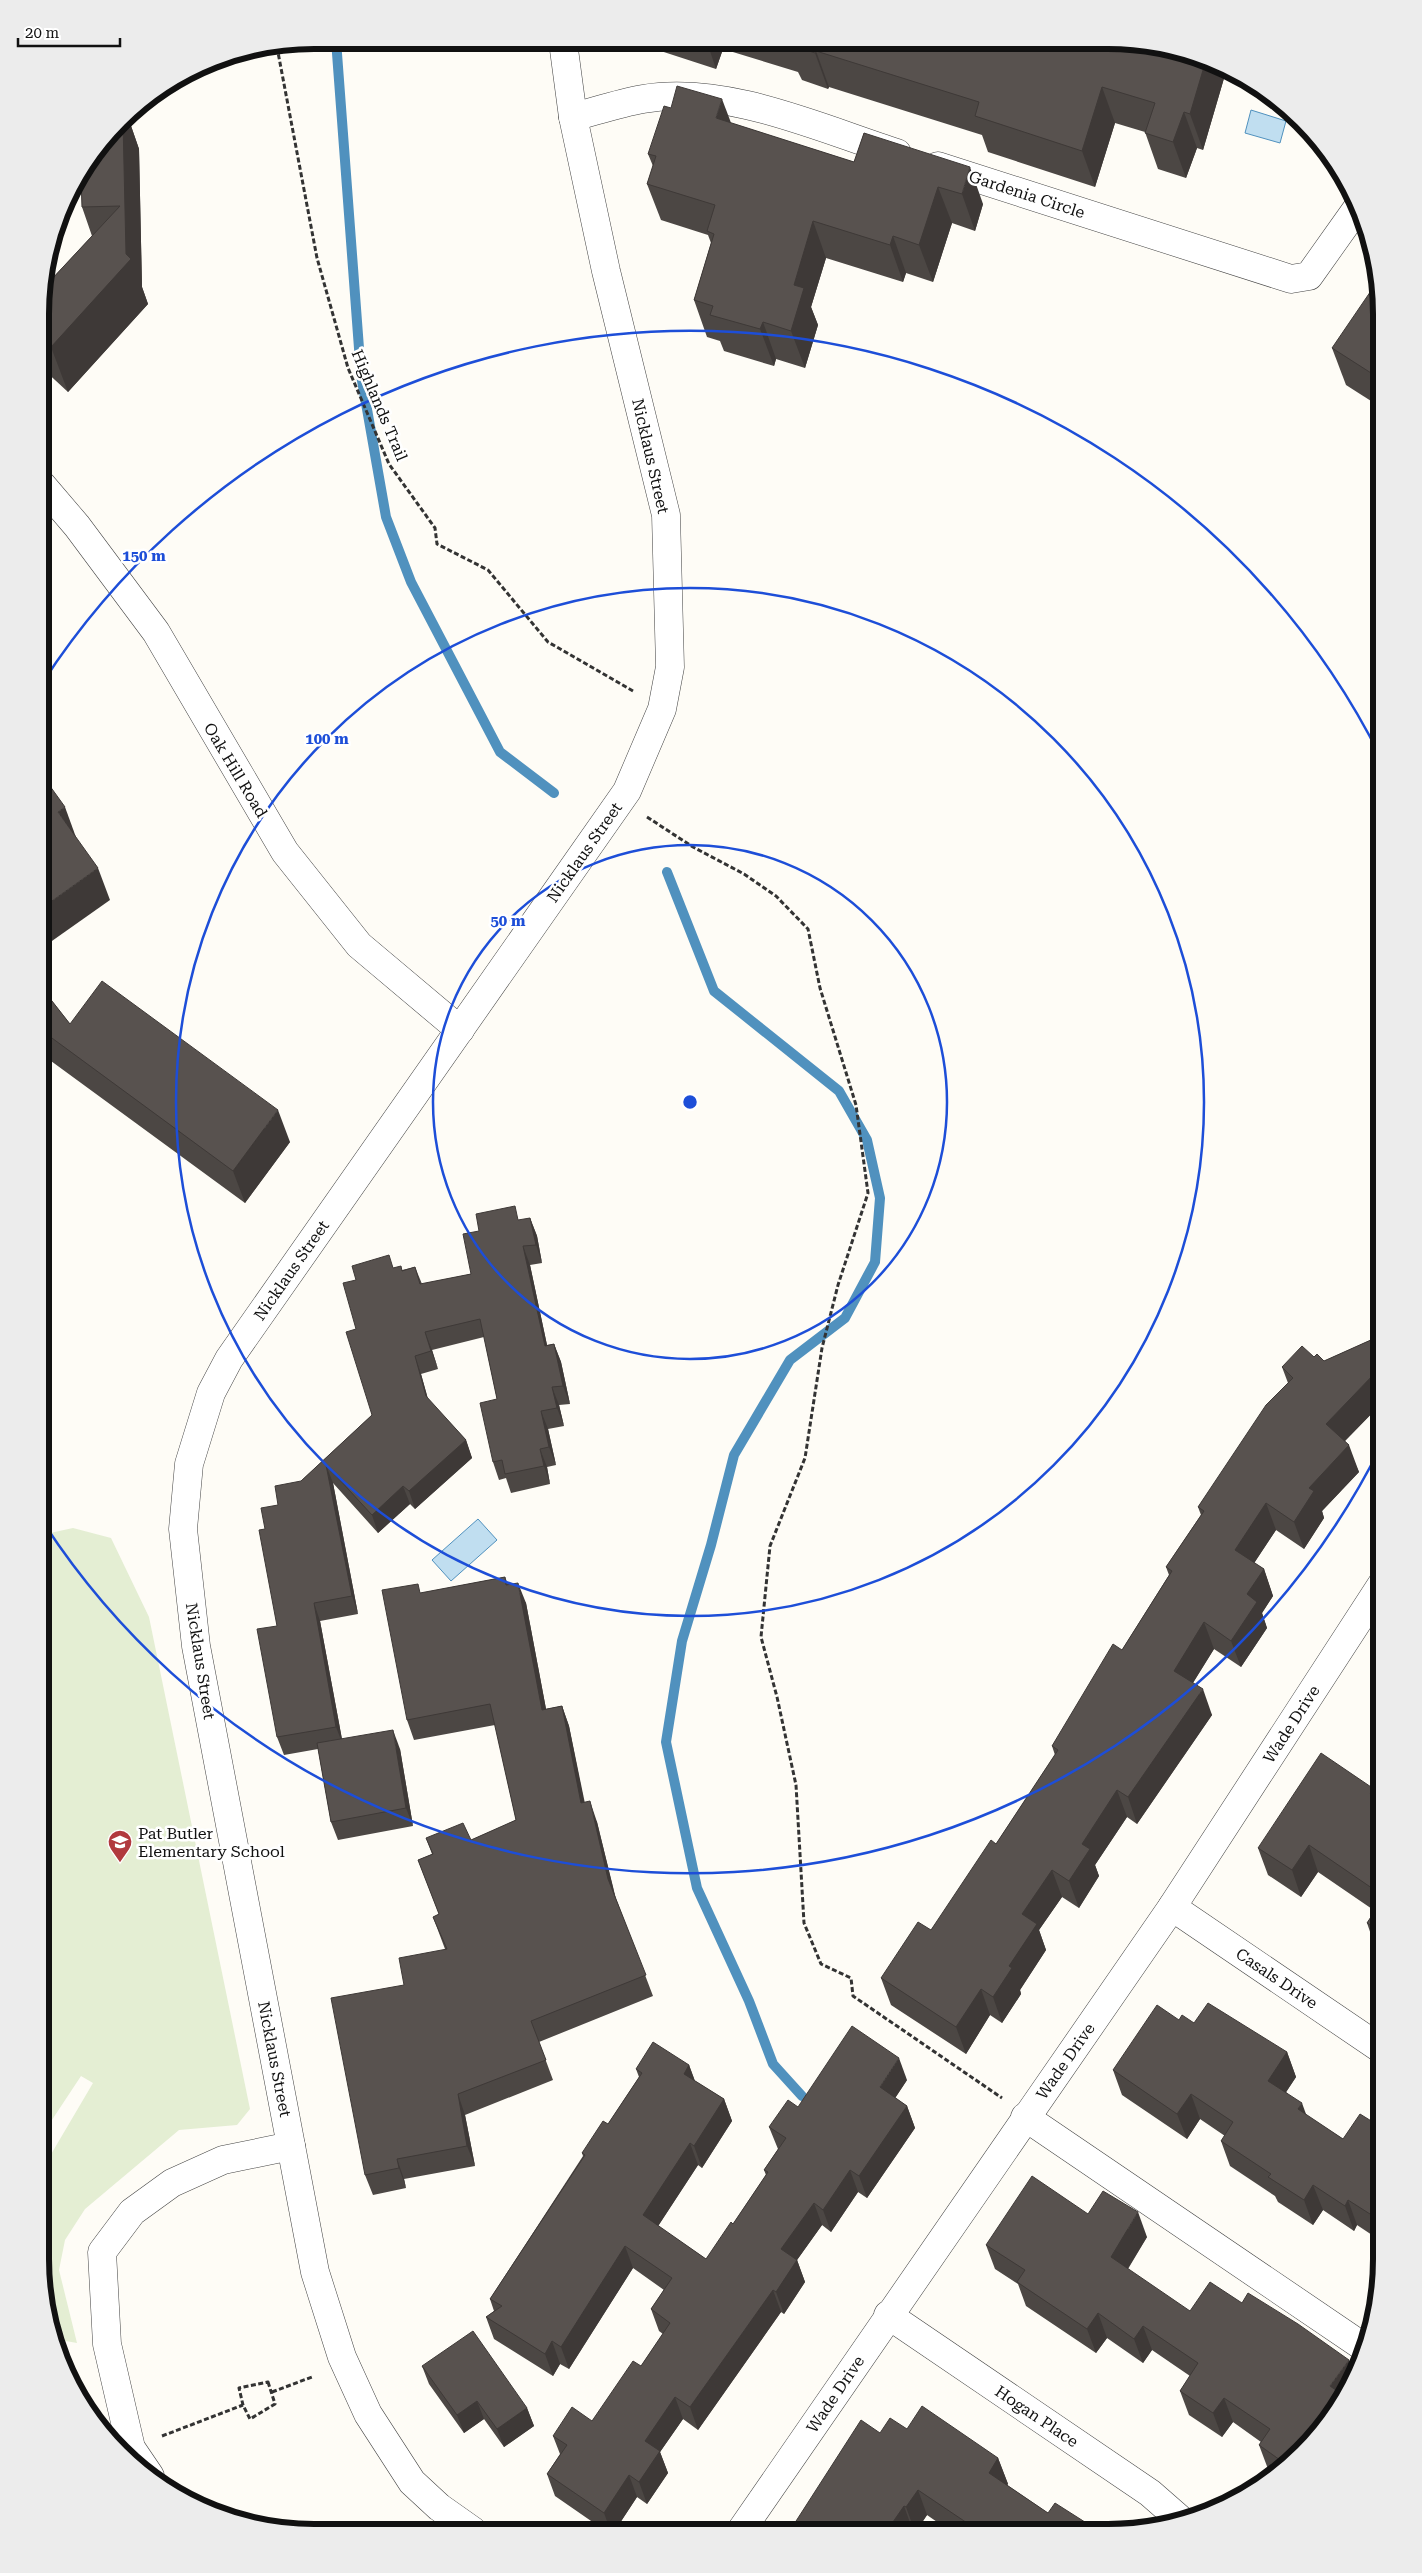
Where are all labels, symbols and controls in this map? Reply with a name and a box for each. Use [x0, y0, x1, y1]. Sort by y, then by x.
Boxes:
scale bar [18, 15, 120, 47]
text: 20 m [25, 24, 60, 42]
street label: Gardenia Circle [966, 167, 1087, 222]
street label: Highlands Trail [348, 347, 412, 464]
street label: Nicklaus Street [628, 397, 673, 516]
text: 150 m [122, 547, 166, 565]
street label: Oak Hill Road [200, 719, 271, 821]
text: 100 m [305, 730, 349, 748]
street label: Nicklaus Street [543, 799, 626, 906]
text: 50 m [490, 912, 526, 930]
centre of rings [681, 1093, 699, 1111]
street label: Nicklaus Street [250, 1217, 333, 1324]
street label: Nicklaus Street [182, 1601, 219, 1721]
street label: Wade Drive [1259, 1682, 1324, 1767]
place label: Pat Butler Elementary School [138, 1824, 285, 1861]
school or university icon: Pat Butler Elementary School [107, 1829, 133, 1863]
street label: Casals Drive [1232, 1944, 1321, 2013]
street label: Nicklaus Street [254, 2000, 295, 2119]
street label: Wade Drive [1032, 2019, 1099, 2103]
street label: Wade Drive [803, 2352, 868, 2436]
street label: Hogan Place [992, 2382, 1082, 2451]

